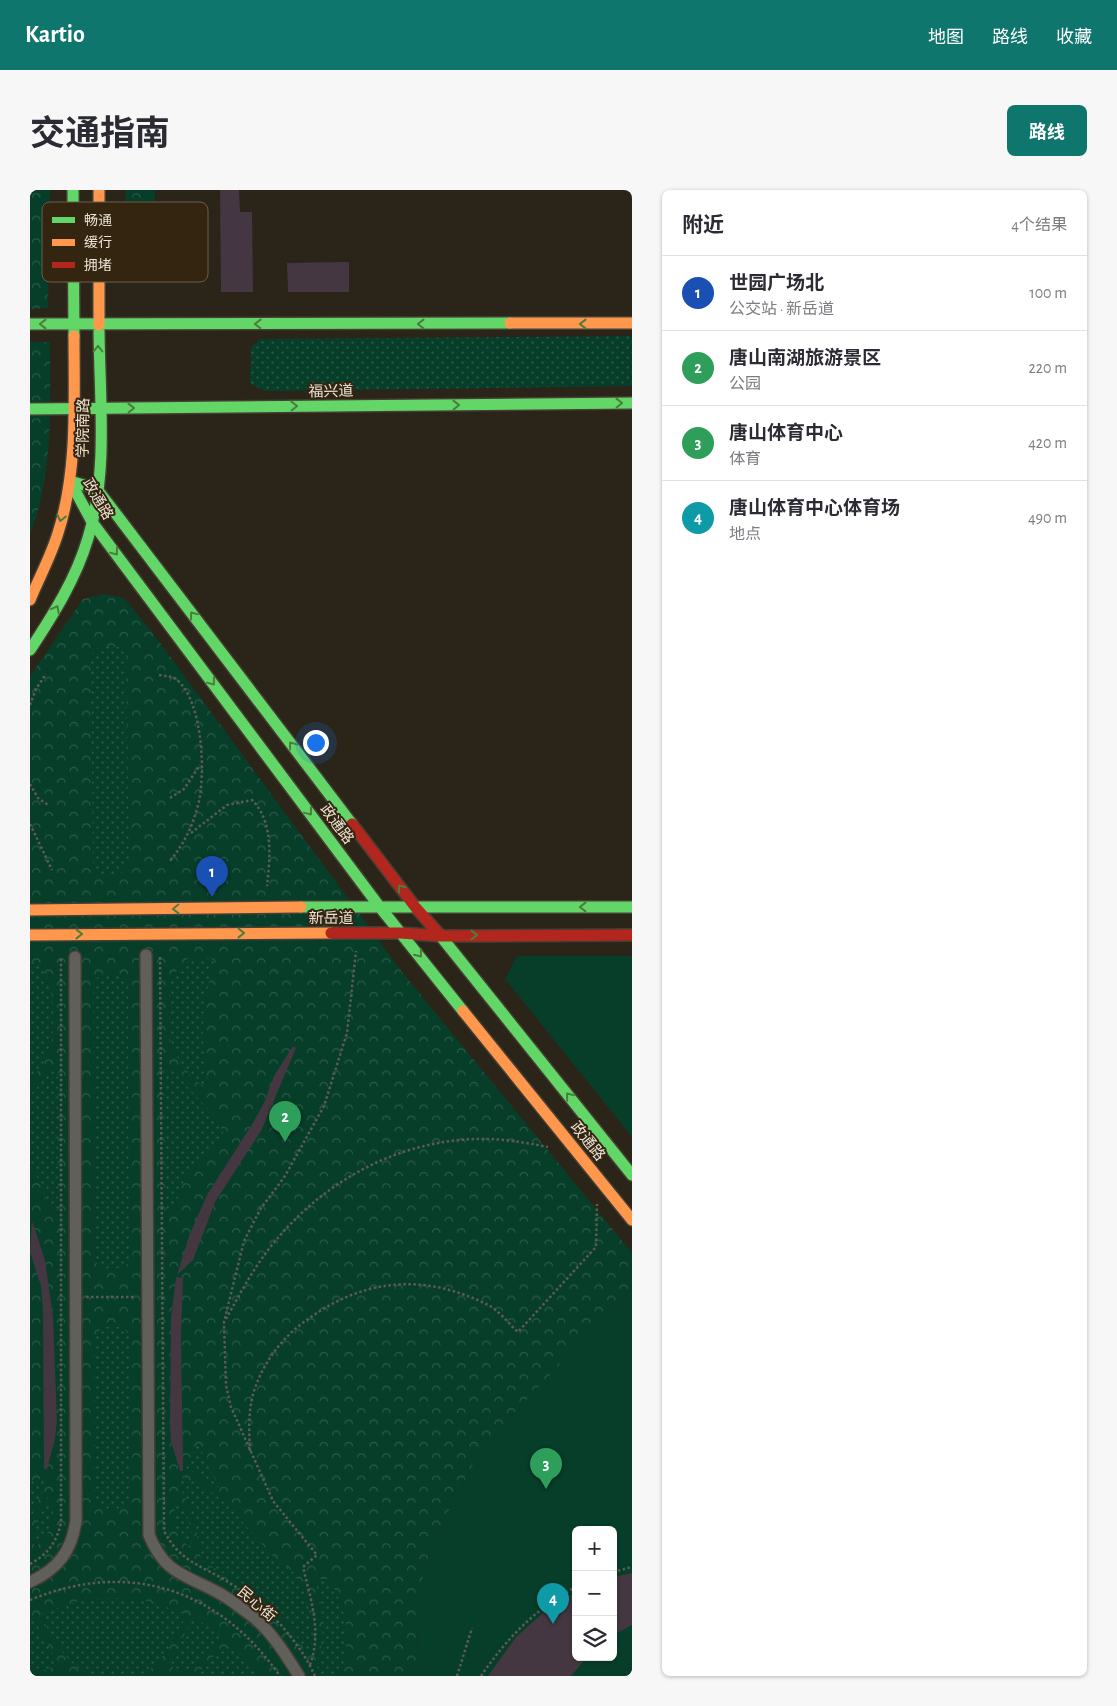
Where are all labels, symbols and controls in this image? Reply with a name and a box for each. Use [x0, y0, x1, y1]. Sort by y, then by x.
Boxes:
text: Kartio [25, 23, 85, 47]
text: 地图 [928, 29, 964, 47]
text: 路线 [992, 29, 1028, 47]
text: 收藏 [1056, 29, 1092, 47]
button: 路线 [1007, 105, 1087, 156]
text: 交通指南 [30, 117, 170, 152]
legend [42, 202, 208, 282]
text: 畅通 [84, 213, 112, 228]
text: 附近 [682, 215, 724, 236]
text: 4个结果 [1011, 217, 1067, 233]
text: 缓行 [84, 235, 112, 250]
text: 拥堵 [84, 258, 112, 273]
text: 世园广场北 [729, 274, 824, 293]
text: 1 [695, 285, 701, 301]
text: 100 m [1029, 285, 1067, 301]
text: 公交站 · 新岳道 [729, 301, 834, 317]
one-way arrow [579, 318, 587, 329]
one-way arrow [39, 319, 47, 329]
one-way arrow [254, 319, 262, 329]
one-way arrow [417, 319, 424, 329]
one-way arrow [93, 345, 103, 353]
text: 唐山南湖旅游景区 [729, 349, 881, 368]
text: 2 [694, 360, 702, 376]
text: 220 m [1029, 360, 1067, 376]
text: 公园 [729, 376, 761, 392]
street label: 福兴道 [308, 383, 354, 399]
street label: 学院南路 [74, 398, 92, 458]
one-way arrow [615, 398, 623, 408]
one-way arrow [452, 400, 460, 410]
one-way arrow [290, 401, 298, 411]
one-way arrow [128, 403, 135, 413]
text: 唐山体育中心 [729, 424, 843, 443]
text: 3 [695, 435, 701, 451]
text: 420 m [1028, 435, 1067, 451]
text: 体育 [729, 451, 761, 467]
street label: 政通路 [80, 476, 116, 522]
text: 唐山体育中心体育场 [729, 499, 900, 518]
text: 4 [694, 510, 702, 526]
text: 490 m [1028, 510, 1067, 526]
one-way arrow [56, 513, 67, 522]
text: 地点 [729, 526, 761, 542]
one-way arrow [109, 546, 117, 555]
one-way arrow [50, 605, 60, 614]
one-way arrow [190, 611, 199, 621]
one-way arrow [206, 676, 215, 686]
your location [303, 730, 329, 756]
one-way arrow [289, 742, 297, 751]
street label: 政通路 [317, 801, 357, 847]
one-way arrow [303, 806, 312, 816]
pin: 1 [196, 856, 228, 897]
one-way arrow [398, 885, 406, 894]
one-way arrow [579, 902, 587, 912]
one-way arrow [172, 903, 180, 914]
street label: 新岳道 [308, 910, 354, 926]
one-way arrow [238, 928, 245, 938]
one-way arrow [75, 929, 83, 939]
one-way arrow [470, 930, 478, 940]
one-way arrow [413, 949, 422, 958]
one-way arrow [566, 1093, 574, 1102]
pin: 2 [269, 1101, 301, 1142]
street label: 政通路 [568, 1118, 608, 1164]
pin: 3 [530, 1448, 562, 1489]
map controls [572, 1526, 617, 1661]
button: + [572, 1526, 617, 1571]
button: − [572, 1571, 617, 1616]
street label: 民心街 [235, 1583, 279, 1625]
pin: 4 [537, 1583, 569, 1624]
button: layers [572, 1616, 617, 1661]

